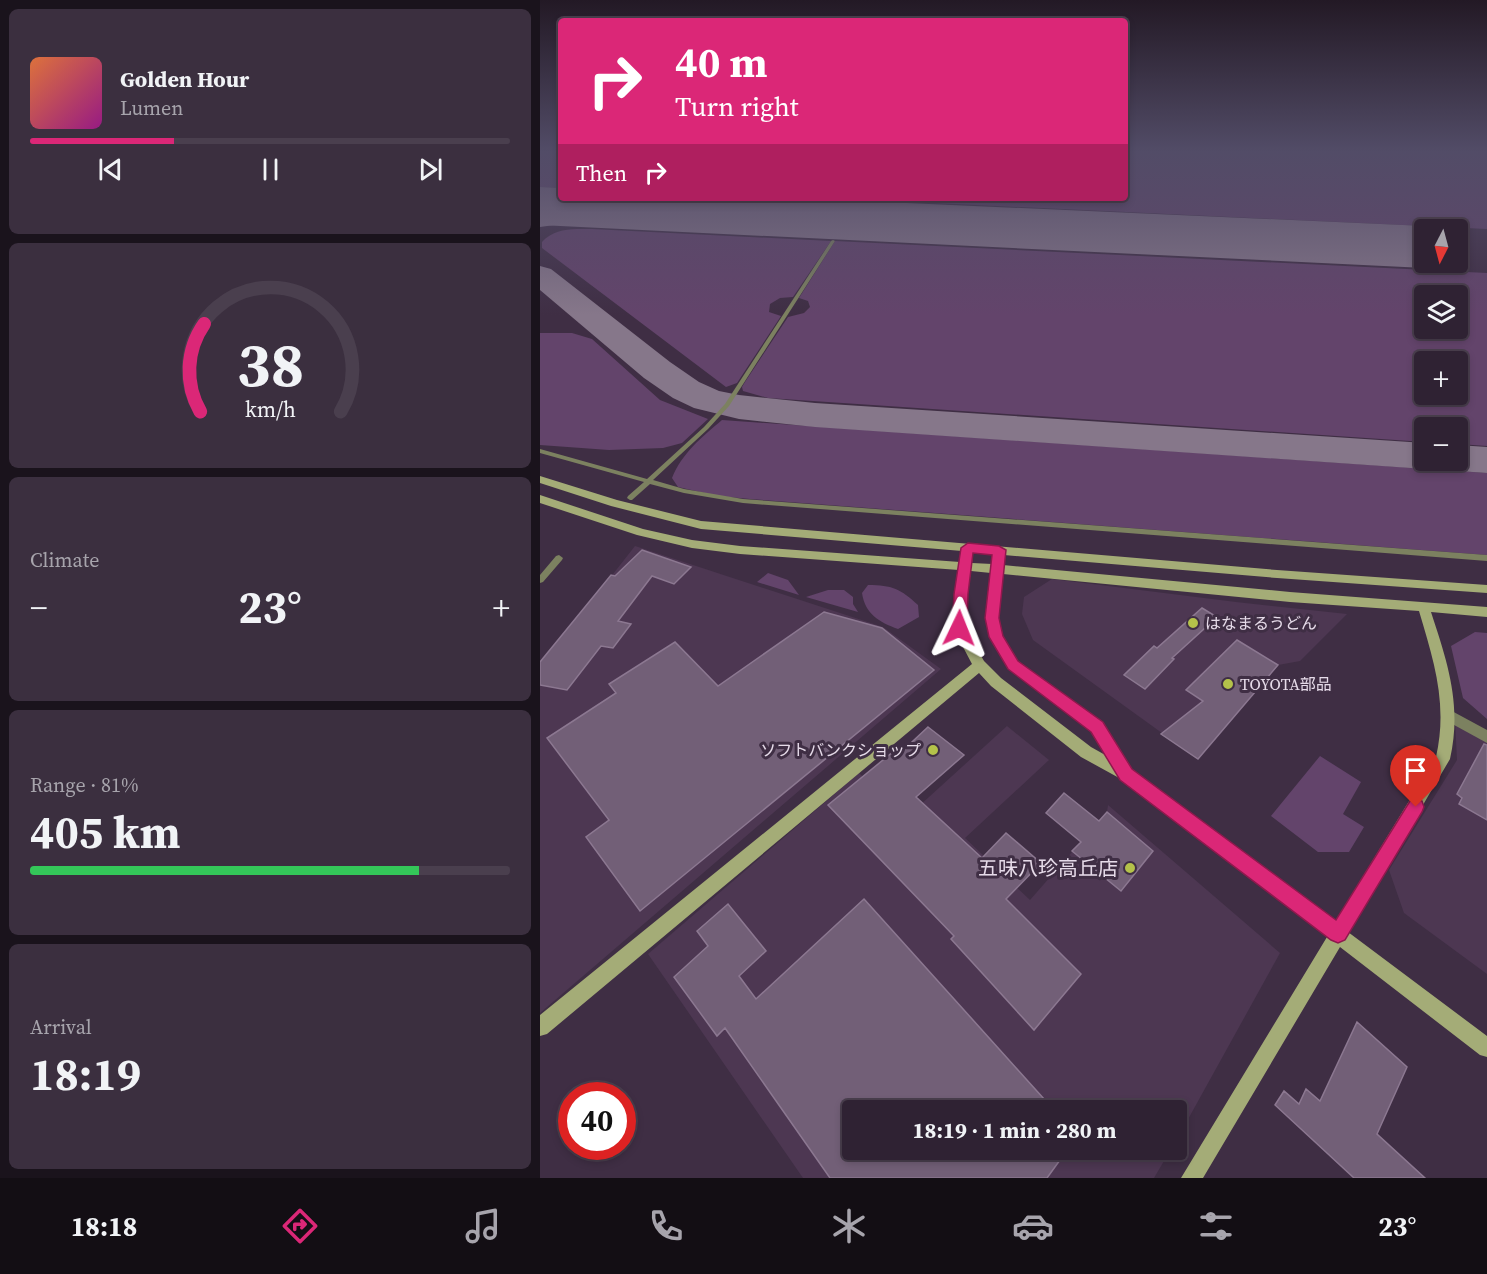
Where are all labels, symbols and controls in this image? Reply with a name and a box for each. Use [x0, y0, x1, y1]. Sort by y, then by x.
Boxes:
text: 40 m [675, 33, 768, 91]
icon: right [576, 42, 654, 120]
text: Golden Hour [120, 64, 249, 94]
text: Turn right [675, 88, 799, 125]
text: Lumen [120, 94, 183, 122]
icon: previous [94, 153, 127, 186]
icon: pause [254, 153, 287, 186]
icon: next [414, 153, 447, 186]
icon: right [639, 156, 672, 189]
text: Then [576, 158, 627, 188]
north arrow [1414, 219, 1468, 273]
map controls [1414, 219, 1468, 471]
button: layers [1414, 285, 1468, 339]
text: 38 [236, 321, 304, 407]
button: + [1414, 351, 1468, 405]
text: km/h [244, 396, 296, 425]
button: − [1414, 417, 1468, 471]
text: Climate [30, 546, 99, 574]
text: 23° [238, 576, 302, 638]
text: − [30, 585, 48, 630]
text: + [492, 585, 510, 630]
position arrow [927, 596, 991, 660]
place label: はなまるうどん [1205, 612, 1317, 634]
marker: はなまるうどん [1186, 616, 1200, 630]
place label: TOYOTA部品 [1240, 673, 1332, 695]
marker: TOYOTA部品 [1221, 677, 1235, 691]
place label: ソフトバンクショップ [760, 739, 921, 761]
marker: ソフトバンクショップ [926, 743, 940, 757]
pin [1390, 745, 1441, 807]
icon: arrive [1399, 754, 1432, 787]
text: Range · 81% [30, 771, 139, 799]
text: 405 km [30, 801, 181, 863]
place label: 五味八珍高丘店 [978, 854, 1118, 882]
marker: 五味八珍高丘店 [1123, 861, 1137, 875]
text: Arrival [30, 1013, 92, 1041]
text: 18:19 [30, 1043, 141, 1105]
speed limit sign: 40 [558, 1082, 636, 1160]
text: 18:19 · 1 min · 280 m [913, 1115, 1116, 1145]
icon: directions [279, 1205, 321, 1247]
icon: music [462, 1205, 504, 1247]
icon: phone [645, 1205, 687, 1247]
icon: climate [828, 1205, 870, 1247]
icon: car [1012, 1205, 1054, 1247]
icon: filters [1195, 1205, 1237, 1247]
text: 18:18 [71, 1208, 137, 1245]
text: 23° [1378, 1208, 1416, 1245]

